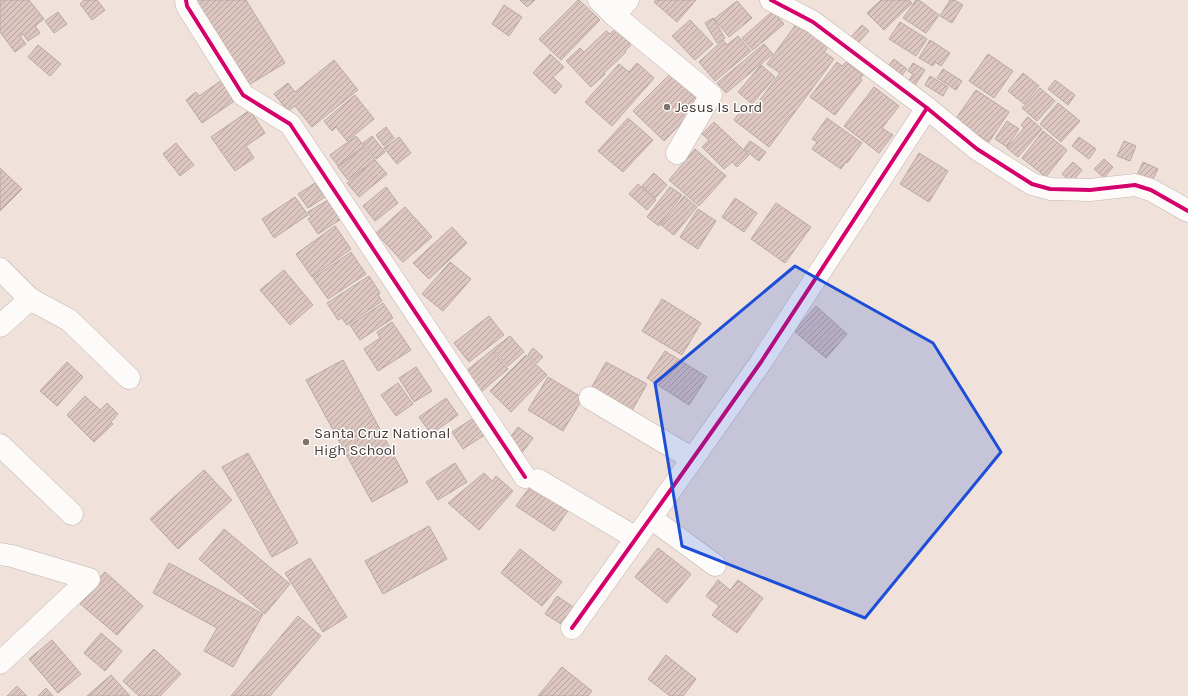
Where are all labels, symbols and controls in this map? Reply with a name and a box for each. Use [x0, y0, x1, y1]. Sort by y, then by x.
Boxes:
place label: Jesus Is Lord [675, 98, 762, 116]
marker: Jesus Is Lord [662, 102, 672, 112]
place label: Santa Cruz National High School [314, 424, 451, 459]
marker: Santa Cruz National High School [301, 437, 311, 447]

